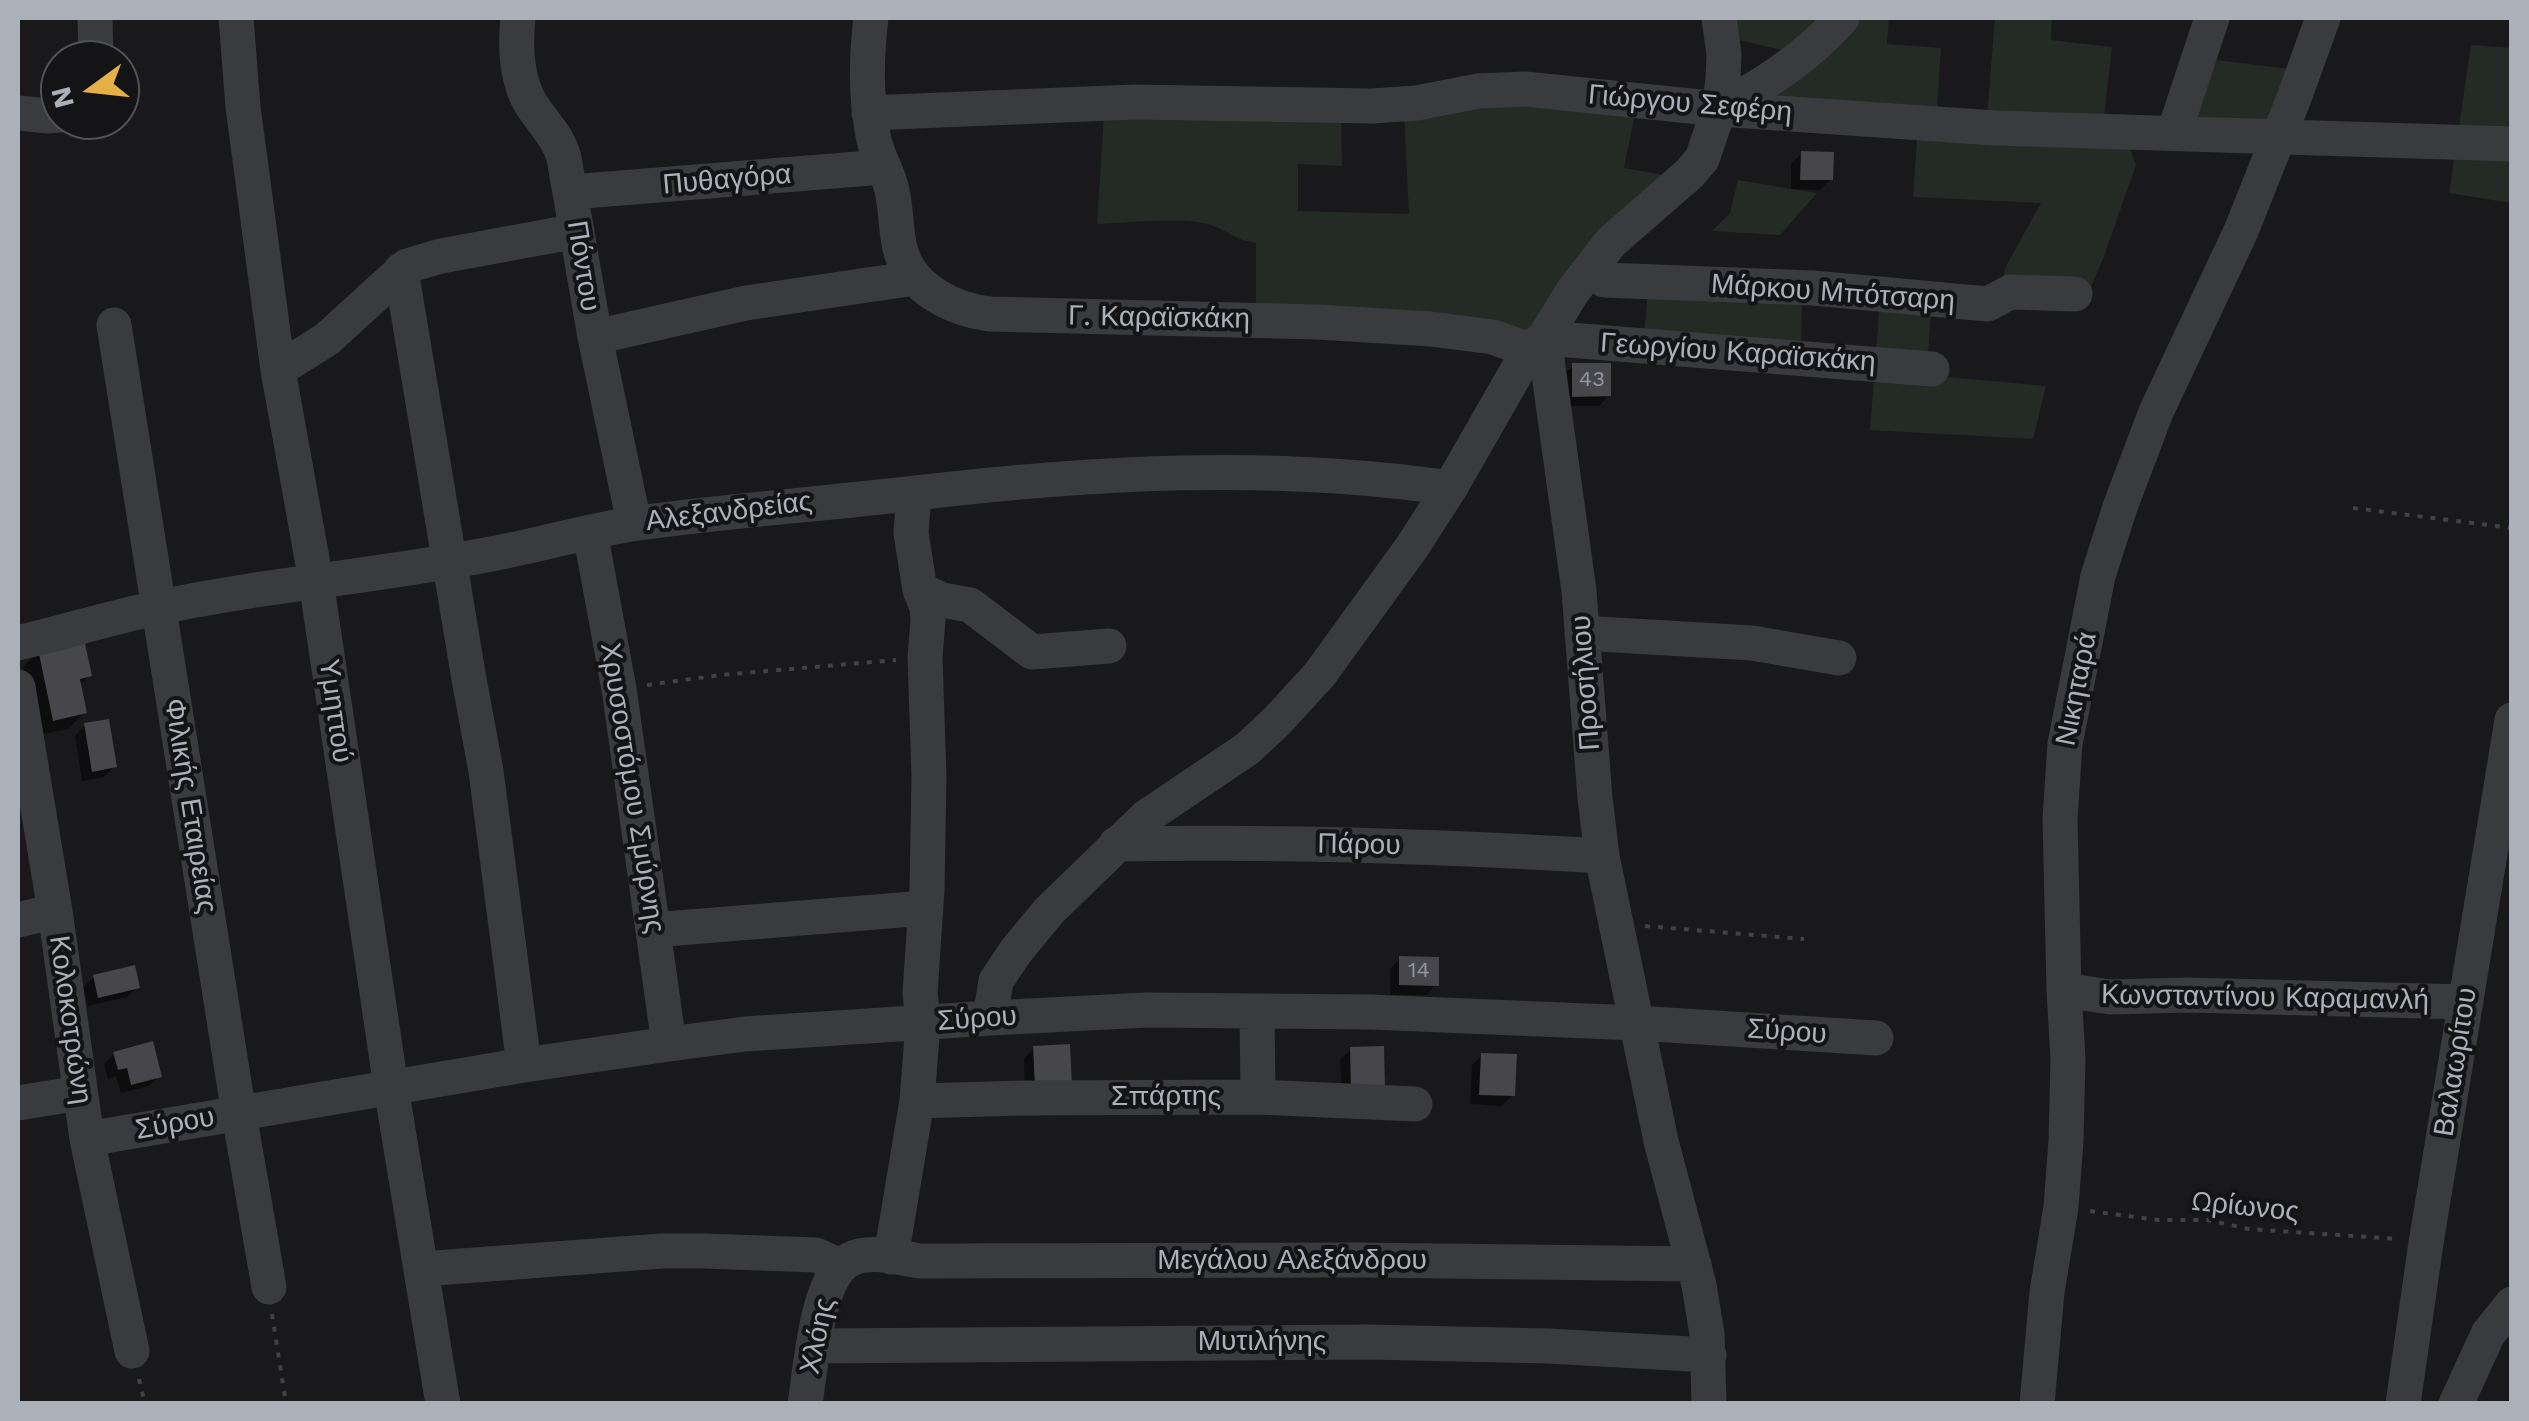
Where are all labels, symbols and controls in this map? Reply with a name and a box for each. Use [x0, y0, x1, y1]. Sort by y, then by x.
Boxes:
north arrow [40, 40, 140, 140]
street label: Γιώργου Σεφέρη [1587, 78, 1793, 130]
text: N [44, 83, 81, 112]
street label: Πυθαγόρα [661, 158, 793, 202]
street label: Πόντου [559, 218, 607, 314]
street label: Μάρκου Μπότσαρη [1710, 268, 1956, 318]
street label: Γ. Καραϊσκάκη [1068, 300, 1250, 336]
street label: Γεωργίου Καραϊσκάκη [1599, 327, 1877, 379]
house number: 43 [1579, 367, 1605, 393]
street label: Αλεξανδρείας [644, 485, 814, 539]
street label: Προσήλιου [1565, 614, 1607, 752]
street label: Νικηταρά [2050, 629, 2104, 749]
street label: Χρυσοστόμου Σμύρνης [592, 640, 672, 936]
street label: Υμηττού [311, 657, 359, 765]
street label: Φιλικής Εταιρείας [156, 696, 224, 916]
street label: Πάρου [1317, 827, 1401, 863]
street label: Κολοκοτρώνη [42, 934, 98, 1106]
house number: 14 [1408, 958, 1430, 984]
street label: Κωνσταντίνου Καραμανλή [2101, 978, 2429, 1018]
street label: Βαλαωρίτου [2428, 985, 2484, 1139]
street label: Σύρου [936, 999, 1018, 1039]
street label: Σύρου [1746, 1012, 1828, 1052]
street label: Σπάρτης [1111, 1080, 1221, 1114]
street label: Σύρου [133, 1101, 217, 1147]
street label: Ωρίωνος [2190, 1185, 2300, 1229]
street label: Μεγάλου Αλεξάνδρου [1157, 1244, 1427, 1278]
street label: Χλόης [794, 1295, 842, 1377]
street label: Μυτιλήνης [1198, 1325, 1326, 1359]

